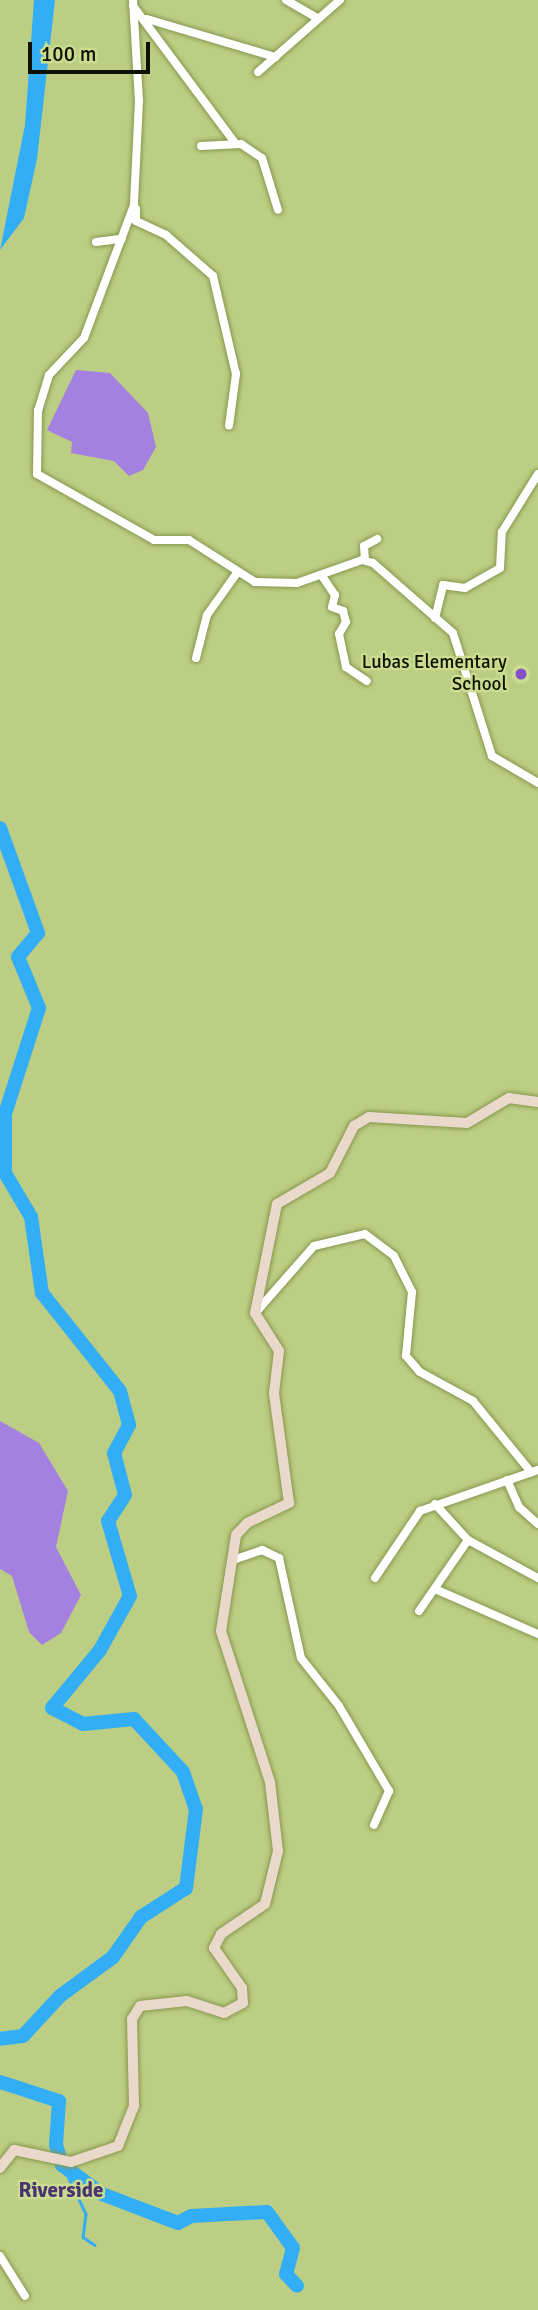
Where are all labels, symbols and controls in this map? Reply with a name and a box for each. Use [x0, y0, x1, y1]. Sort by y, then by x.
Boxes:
scale bar [32, 28, 154, 72]
text: 100 m [41, 41, 96, 67]
place label: Lubas Elementary School [362, 652, 507, 696]
marker: Lubas Elementary School [513, 666, 529, 682]
district label: Riverside [18, 2177, 104, 2203]

